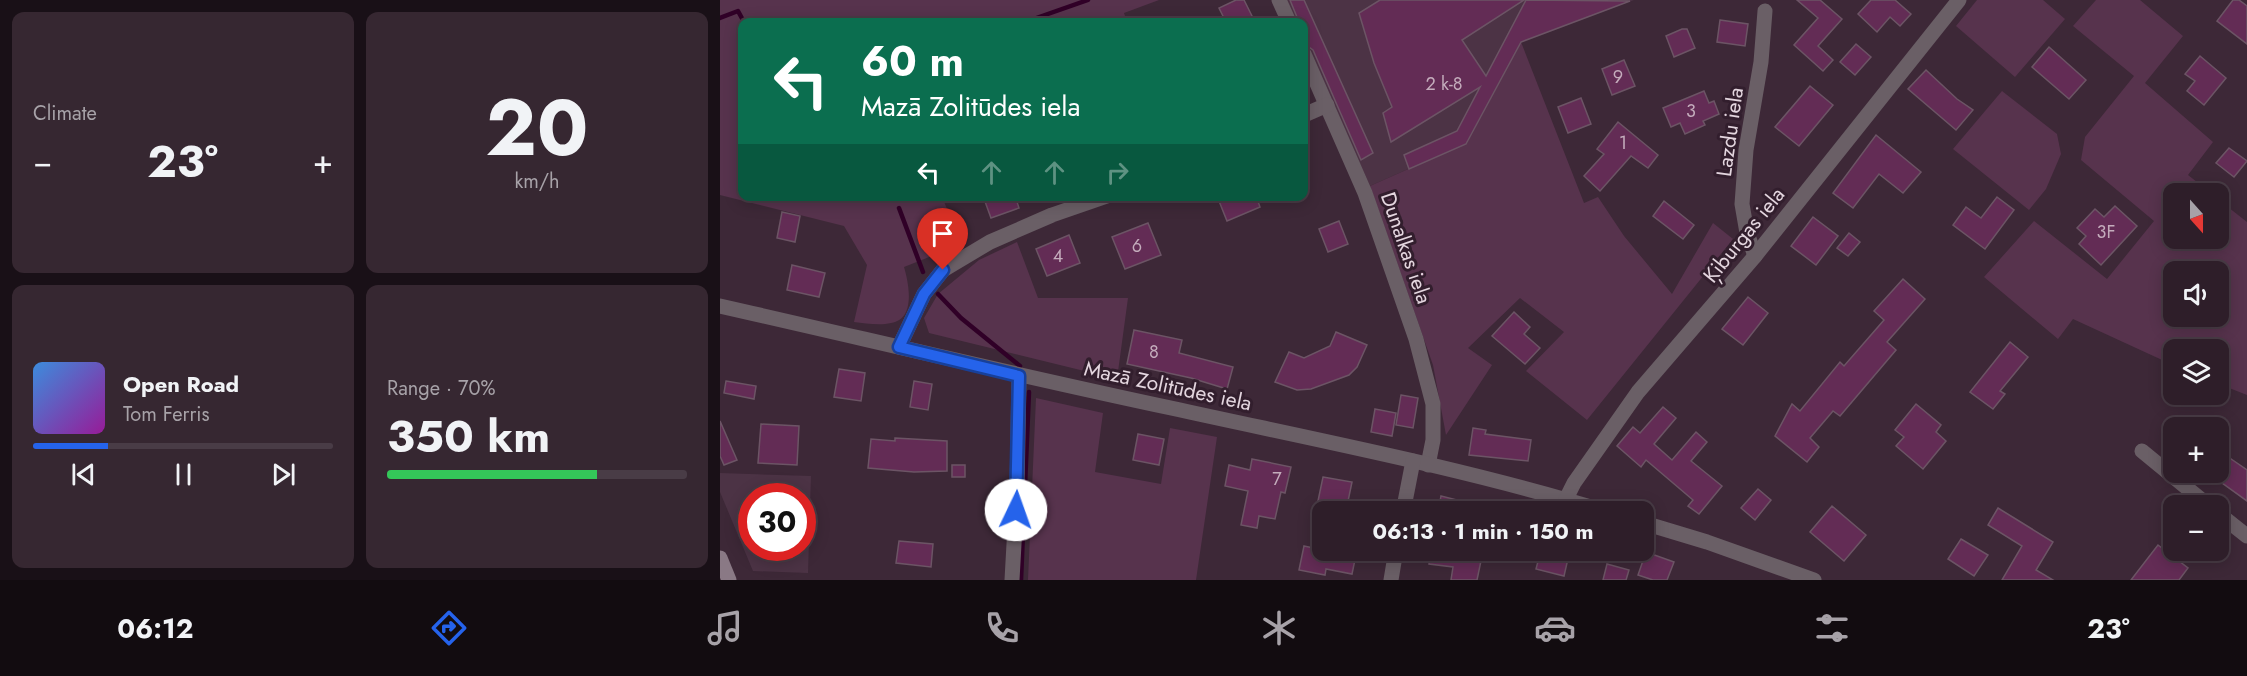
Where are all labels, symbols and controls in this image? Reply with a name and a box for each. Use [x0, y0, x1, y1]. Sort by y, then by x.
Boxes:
text: 60 m [861, 31, 964, 92]
icon: left [762, 42, 840, 120]
house number: 9 [1613, 64, 1623, 90]
house number: 2 k-8 [1425, 71, 1463, 97]
text: 20 [486, 72, 588, 184]
street label: Lazdu iela [1709, 85, 1751, 179]
text: Mazā Zolitūdes iela [861, 87, 1080, 126]
house number: 3 [1686, 98, 1696, 124]
text: Climate [33, 99, 97, 128]
text: 23° [147, 129, 218, 194]
house number: 1 [1619, 130, 1627, 156]
text: − [33, 138, 52, 185]
text: + [313, 138, 333, 185]
icon: left [912, 156, 945, 189]
icon: ahead [975, 156, 1008, 189]
icon: ahead [1038, 156, 1071, 189]
icon: right [1101, 156, 1134, 189]
text: km/h [514, 167, 560, 196]
street label: Ķiburgas iela [1696, 181, 1792, 289]
north arrow [2163, 183, 2229, 249]
map controls [2163, 183, 2229, 561]
street label: Dunalkas iela [1373, 188, 1439, 308]
pin [917, 208, 968, 270]
icon: arrive [926, 217, 959, 250]
house number: 3F [2097, 219, 2115, 245]
house number: 6 [1132, 233, 1142, 259]
house number: 4 [1053, 243, 1063, 269]
button: sound [2163, 261, 2229, 327]
house number: 8 [1149, 339, 1159, 365]
button: layers [2163, 339, 2229, 405]
street label: Mazā Zolitūdes iela [1081, 354, 1255, 418]
text: Open Road [123, 368, 239, 400]
text: Range · 70% [387, 374, 496, 403]
text: Tom Ferris [123, 400, 210, 429]
text: 350 km [387, 404, 550, 469]
button: + [2163, 417, 2229, 483]
icon: previous [67, 458, 100, 491]
icon: pause [167, 458, 200, 491]
icon: next [267, 458, 300, 491]
house number: 7 [1272, 466, 1282, 492]
position arrow [984, 478, 1048, 542]
speed limit sign: 30 [738, 483, 816, 561]
button: − [2163, 495, 2229, 561]
text: 06:13 · 1 min · 150 m [1373, 515, 1593, 547]
icon: directions [428, 607, 470, 649]
icon: music [704, 607, 746, 649]
icon: phone [981, 607, 1023, 649]
icon: climate [1258, 607, 1300, 649]
icon: car [1534, 607, 1576, 649]
icon: filters [1811, 607, 1853, 649]
text: 06:12 [117, 609, 193, 648]
text: 23° [2087, 609, 2130, 648]

